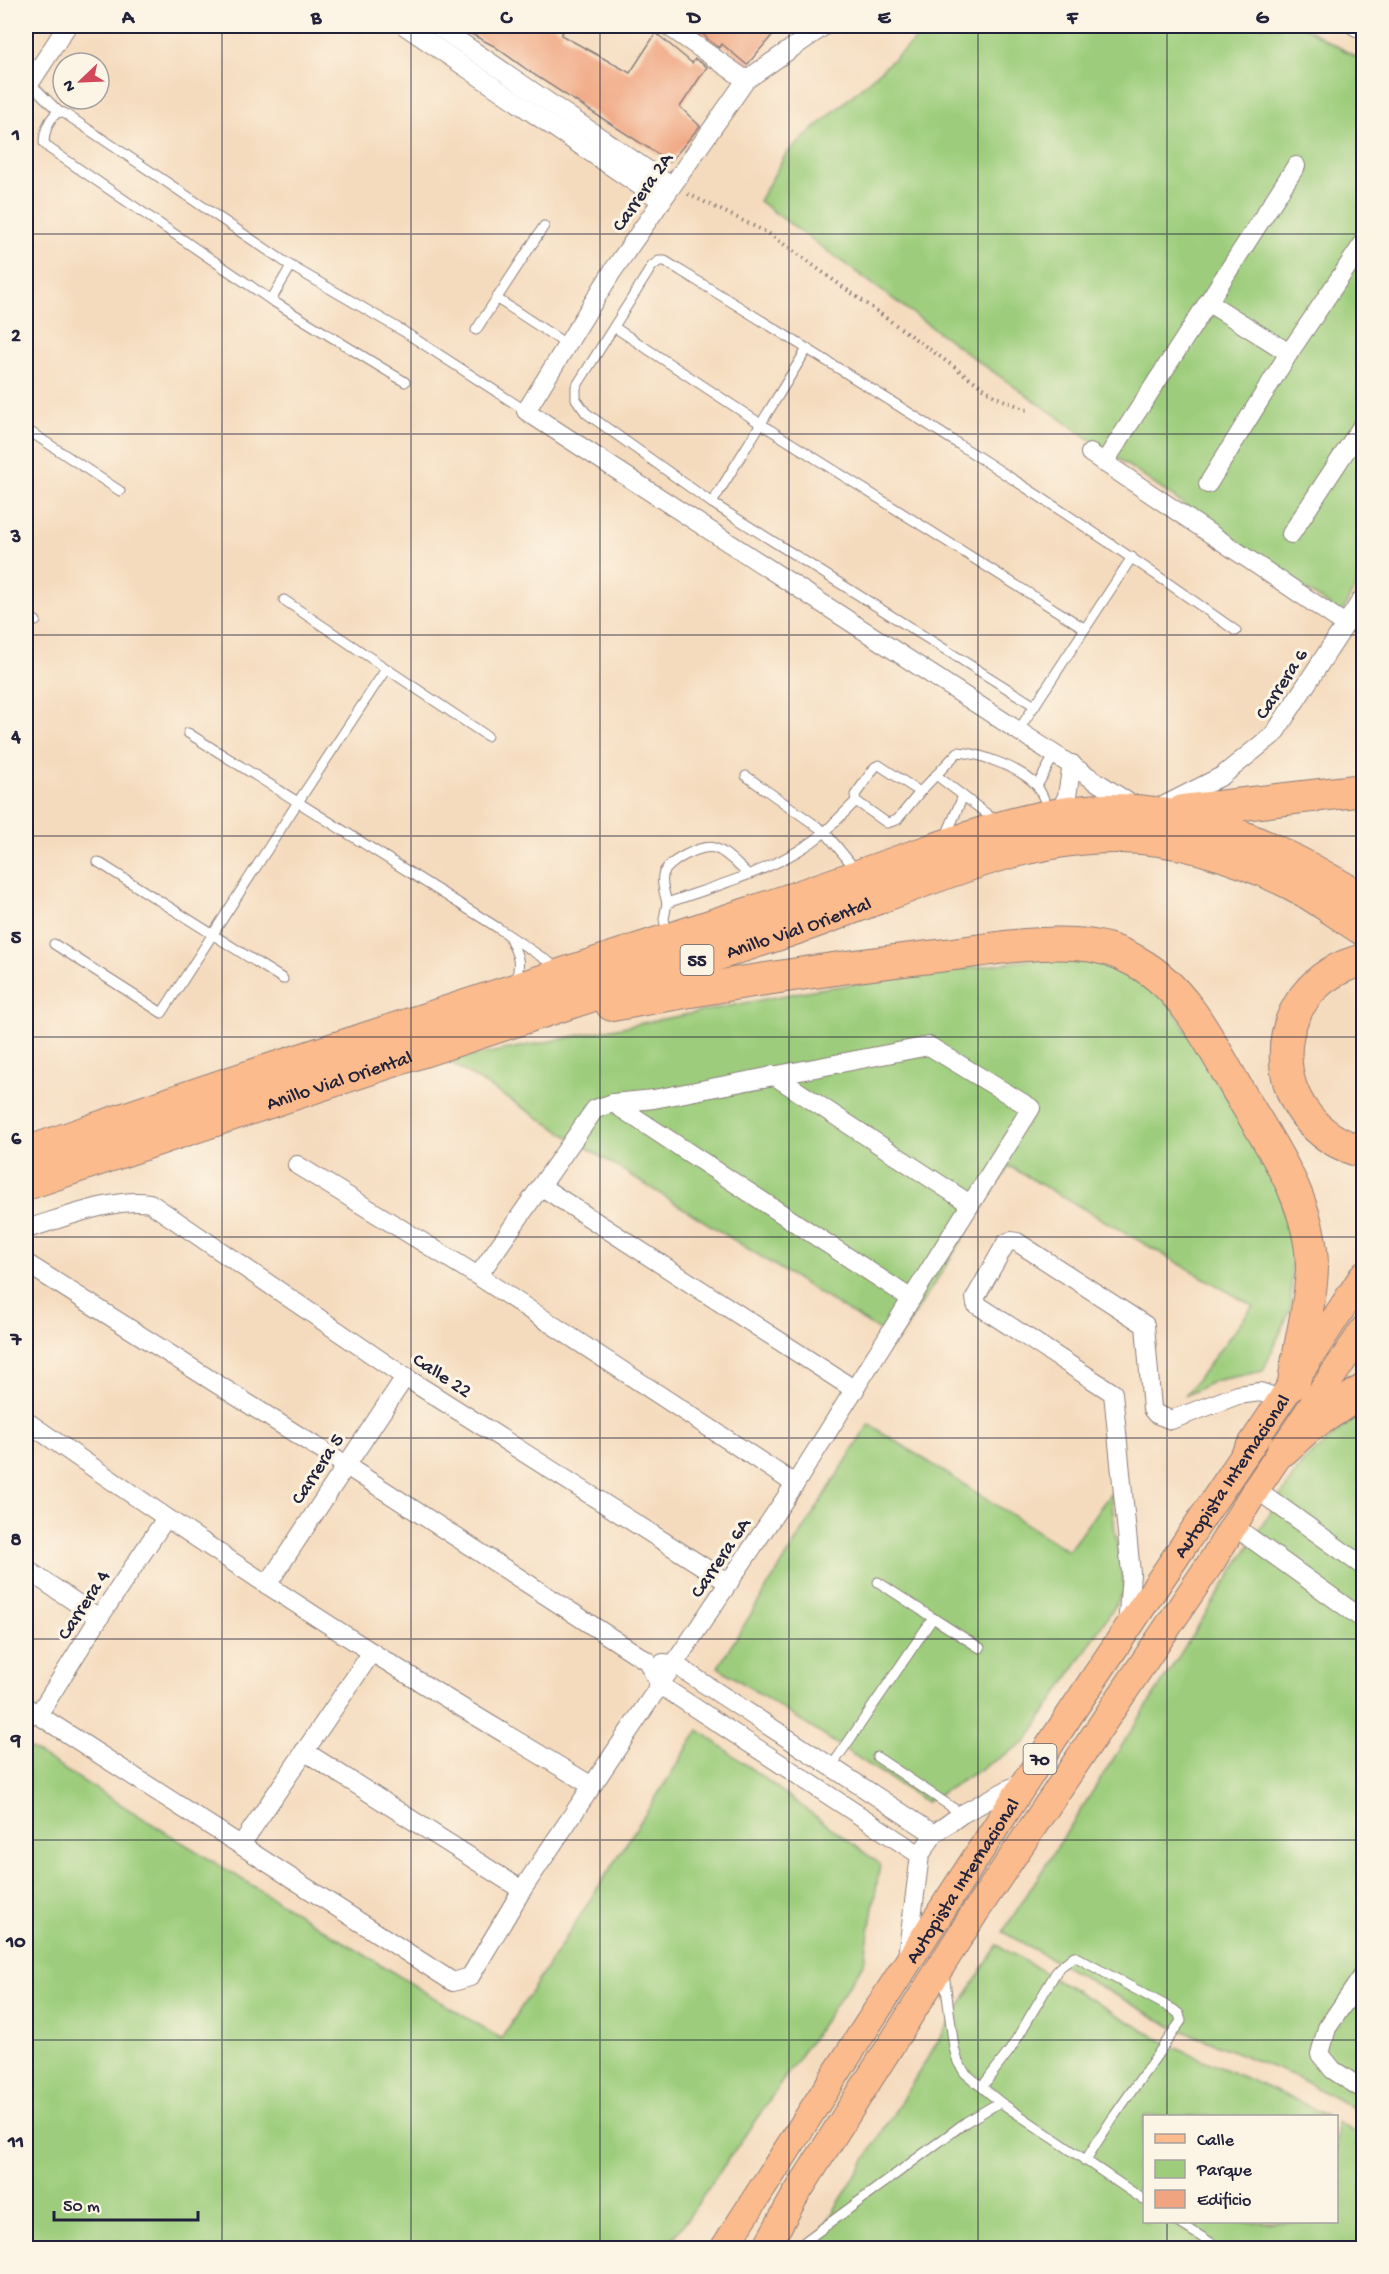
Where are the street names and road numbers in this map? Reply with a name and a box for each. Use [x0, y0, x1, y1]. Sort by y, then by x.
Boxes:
street label: Carrera 2A [608, 148, 680, 237]
street label: Carrera 6 [1252, 645, 1315, 725]
street label: Anillo Vial Oriental [724, 894, 875, 966]
road number: 55 [680, 945, 714, 975]
street label: Anillo Vial Oriental [264, 1047, 416, 1117]
street label: Calle 22 [407, 1349, 475, 1405]
street label: Autopista Internacional [1170, 1391, 1297, 1564]
street label: Carrera 5 [288, 1430, 350, 1510]
street label: Carrera 6A [687, 1514, 758, 1603]
street label: Carrera 4 [54, 1566, 116, 1645]
road number: 70 [1024, 1744, 1056, 1774]
street label: Autopista Internacional [902, 1795, 1026, 1969]

